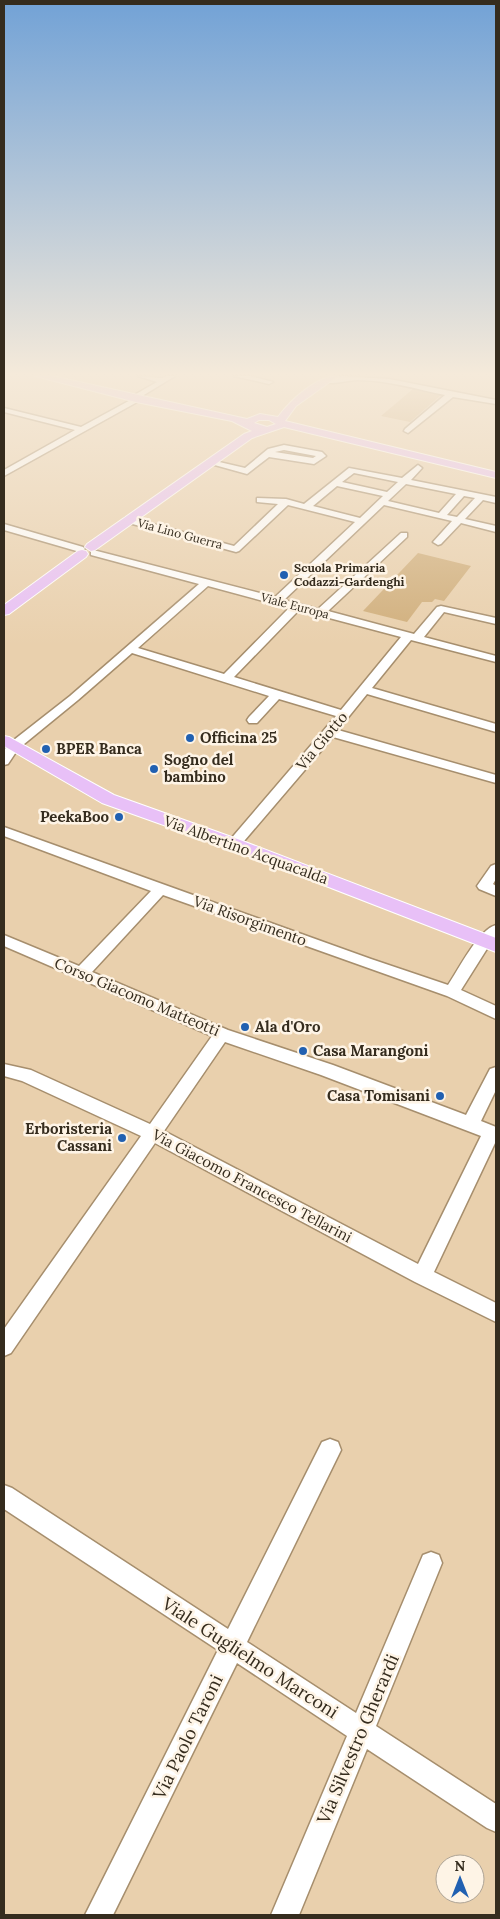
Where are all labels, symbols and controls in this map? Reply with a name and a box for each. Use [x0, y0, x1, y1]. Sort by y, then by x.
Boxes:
street label: Via Lino Guerra [135, 515, 224, 552]
place label: Scuola Primaria Codazzi-Gardenghi [294, 560, 405, 589]
marker: Scuola Primaria Codazzi-Gardenghi [278, 569, 290, 581]
street label: Viale Europa [258, 589, 331, 622]
street label: Via Giotto [291, 707, 352, 775]
place label: Officina 25 [200, 728, 277, 747]
marker: Officina 25 [184, 732, 196, 744]
place label: BPER Banca [56, 739, 142, 758]
marker: BPER Banca [40, 743, 52, 755]
place label: Sogno del bambino [163, 750, 234, 786]
marker: Sogno del bambino [148, 763, 160, 775]
place label: PeekaBoo [40, 807, 109, 826]
marker: PeekaBoo [113, 811, 125, 823]
street label: Via Albertino Acquacalda [161, 811, 331, 888]
street label: Via Risorgimento [190, 891, 310, 950]
street label: Corso Giacomo Matteotti [52, 953, 223, 1040]
place label: Ala d'Oro [255, 1017, 321, 1036]
marker: Ala d'Oro [239, 1021, 251, 1033]
place label: Casa Marangoni [313, 1041, 428, 1060]
marker: Casa Marangoni [297, 1045, 309, 1057]
place label: Casa Tomisani [327, 1086, 430, 1105]
marker: Casa Tomisani [434, 1090, 446, 1102]
place label: Erboristeria Cassani [25, 1119, 112, 1155]
street label: Via Giacomo Francesco Tellarini [148, 1124, 355, 1246]
marker: Erboristeria Cassani [116, 1132, 128, 1144]
street label: Viale Guglielmo Marconi [157, 1591, 343, 1723]
street label: Via Silvestro Gherardi [311, 1650, 404, 1828]
street label: Via Paolo Taroni [147, 1671, 228, 1804]
north arrow [435, 1854, 485, 1904]
text: N [455, 1857, 466, 1875]

